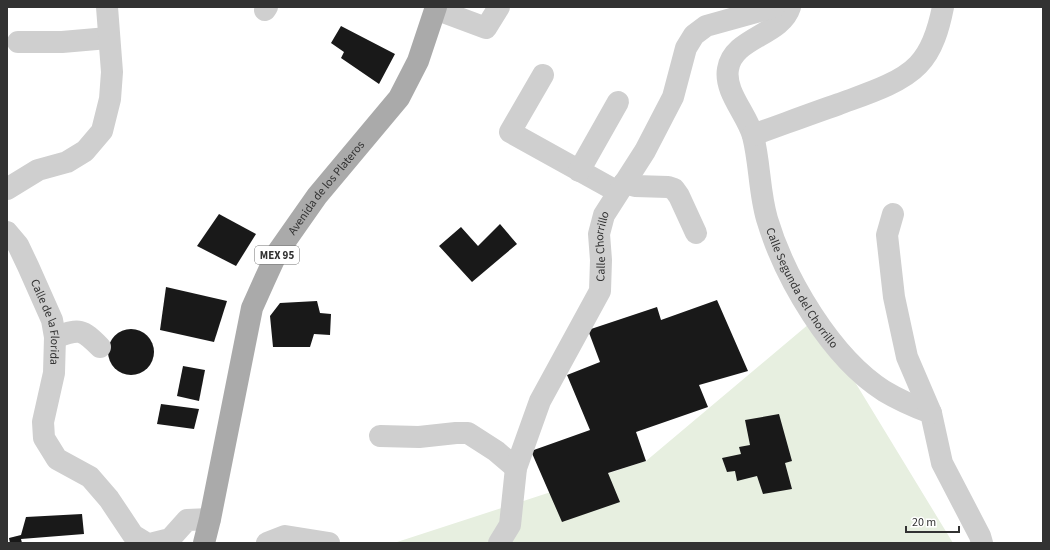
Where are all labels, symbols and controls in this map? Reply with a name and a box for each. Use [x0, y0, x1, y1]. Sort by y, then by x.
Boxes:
street label: Avenida de los Plateros [284, 137, 368, 238]
street label: Calle Chorrillo [591, 207, 613, 282]
street label: Calle Segunda del Chorrillo [762, 225, 842, 352]
road number: MEX 95 [255, 246, 299, 264]
street label: Calle de la Florida [26, 276, 64, 365]
scale bar [906, 508, 959, 534]
text: 20 m [912, 514, 936, 531]

